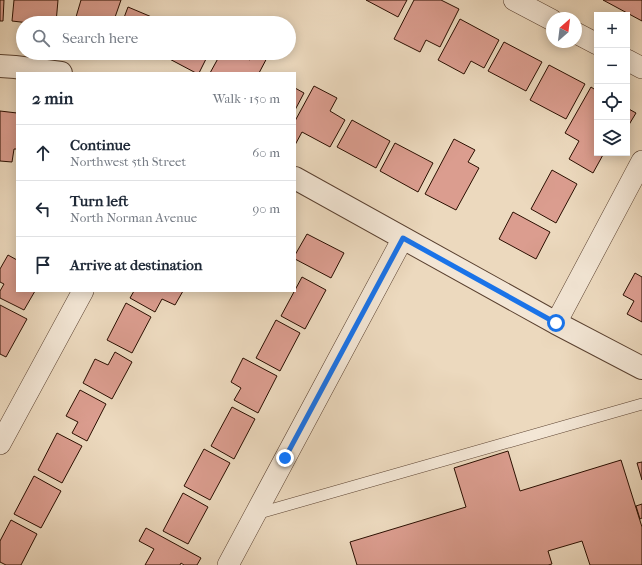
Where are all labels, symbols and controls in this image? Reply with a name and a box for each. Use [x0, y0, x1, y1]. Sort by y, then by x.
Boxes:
north arrow [546, 12, 582, 48]
map controls [594, 12, 630, 156]
button: + [594, 12, 630, 48]
search box [16, 16, 296, 60]
icon: search [30, 27, 52, 49]
text: Search here [62, 29, 138, 47]
button: − [594, 48, 630, 84]
button: locate [594, 84, 630, 120]
text: 2 min [32, 88, 73, 108]
text: Walk · 150 m [213, 91, 280, 106]
button: layers [594, 120, 630, 156]
text: Continue [70, 136, 130, 154]
icon: ahead [32, 142, 54, 164]
text: 60 m [252, 145, 280, 160]
text: Northwest 5th Street [70, 154, 186, 169]
text: Turn left [70, 192, 128, 210]
icon: left [32, 198, 54, 220]
text: 90 m [252, 201, 280, 216]
text: North Norman Avenue [70, 210, 197, 225]
icon: arrive [32, 254, 54, 276]
text: Arrive at destination [70, 256, 202, 274]
route start [547, 314, 565, 332]
route end [276, 449, 294, 467]

